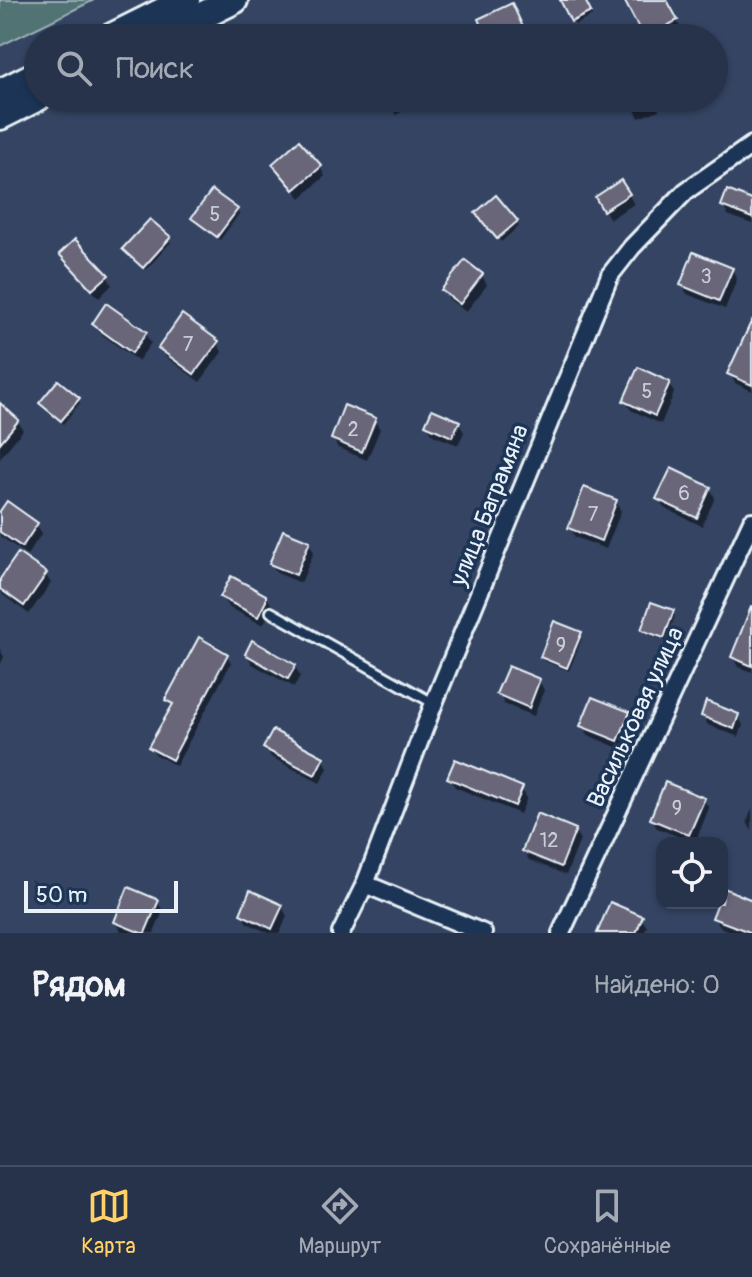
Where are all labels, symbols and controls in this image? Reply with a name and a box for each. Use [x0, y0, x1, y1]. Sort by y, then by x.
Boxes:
search box [24, 24, 728, 112]
icon: search [52, 46, 96, 90]
text: Поиск [116, 50, 194, 87]
house number: 5 [210, 202, 220, 227]
house number: 3 [700, 264, 712, 289]
house number: 7 [183, 332, 194, 357]
house number: 5 [642, 379, 652, 404]
house number: 2 [347, 417, 359, 442]
street label: улица Баграмяна [444, 420, 535, 591]
house number: 6 [678, 481, 690, 506]
house number: 7 [588, 502, 599, 527]
street label: Васильковая улица [581, 622, 690, 812]
house number: 9 [556, 633, 566, 658]
house number: 9 [672, 796, 682, 821]
house number: 12 [540, 828, 559, 853]
map controls [656, 837, 728, 909]
button: locate [656, 837, 728, 909]
scale bar [24, 877, 178, 913]
text: 50 m [36, 881, 87, 909]
text: Рядом [32, 964, 126, 1007]
text: Найдено: 0 [593, 969, 720, 1001]
tab: Карта [81, 1184, 136, 1260]
tab: Маршрут [298, 1184, 381, 1260]
tab: Сохранённые [544, 1184, 671, 1260]

